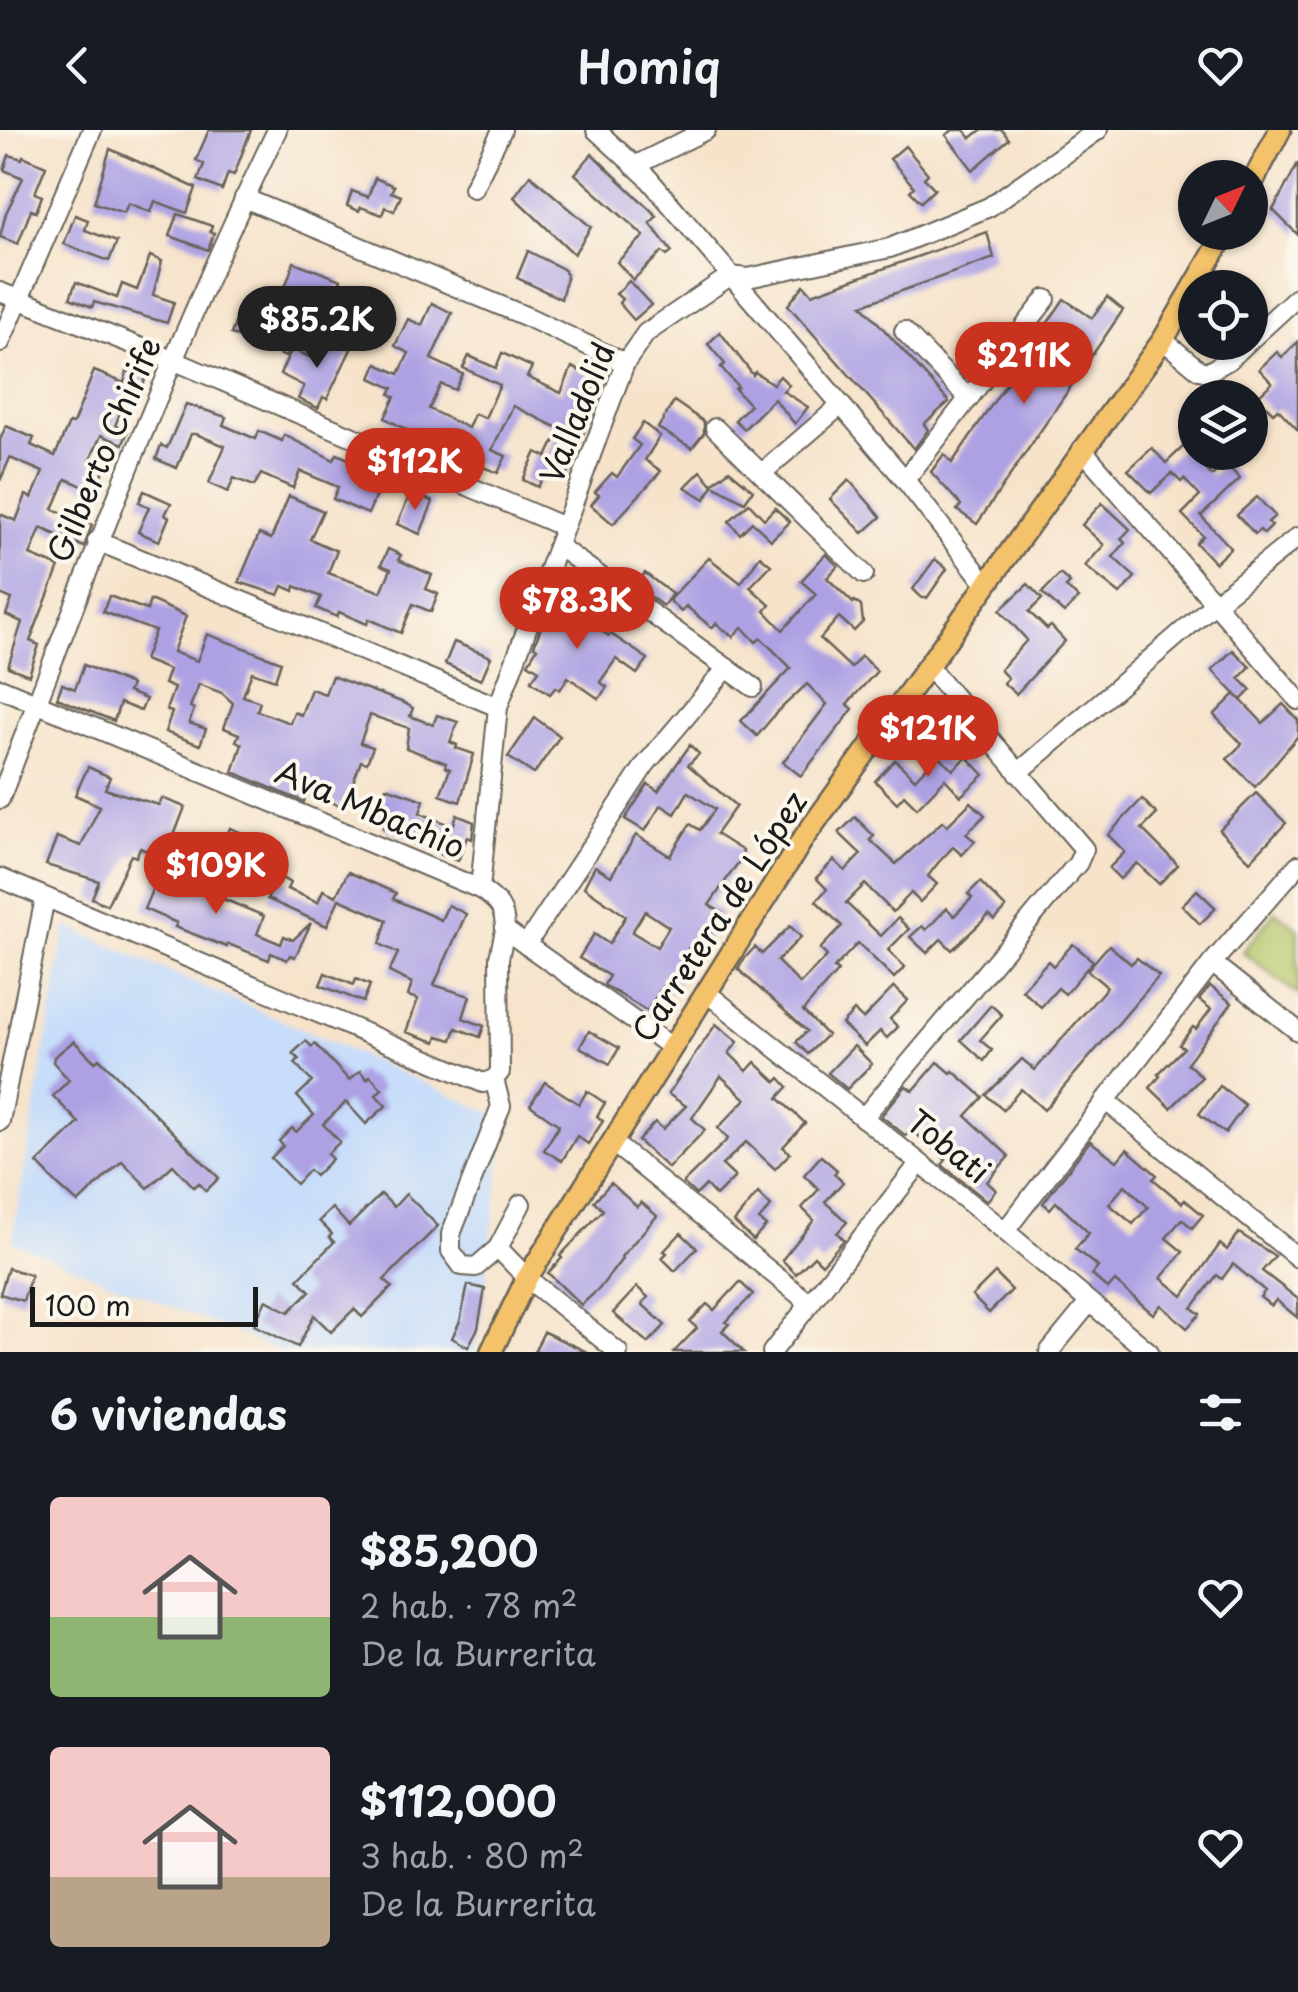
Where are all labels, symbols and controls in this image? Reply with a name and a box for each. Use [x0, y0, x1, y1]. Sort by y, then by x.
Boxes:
text: Homiq [577, 31, 721, 99]
icon: back [50, 38, 105, 93]
icon: heart [1193, 38, 1248, 93]
north arrow [1178, 160, 1268, 250]
map controls [1178, 160, 1268, 470]
button: locate [1178, 270, 1268, 360]
pin: $85.2K [236, 286, 398, 371]
text: $85.2K [259, 294, 375, 342]
pin: $211K [954, 322, 1094, 407]
street label: Gilberto Chirife [34, 329, 172, 569]
text: $211K [977, 330, 1071, 378]
street label: Valladolid [526, 335, 626, 490]
button: layers [1178, 380, 1268, 470]
pin: $112K [345, 428, 485, 513]
text: $112K [367, 436, 463, 484]
pin: $78.3K [496, 567, 658, 652]
text: $78.3K [522, 575, 632, 623]
pin: $121K [858, 695, 998, 780]
text: $121K [879, 703, 977, 751]
street label: Ava Mbachio [268, 747, 473, 870]
street label: Carretera de López [619, 781, 818, 1051]
pin: $109K [146, 832, 286, 917]
text: $109K [166, 840, 266, 888]
street label: Tobati [897, 1097, 1002, 1194]
scale bar [30, 1282, 258, 1326]
text: 100 m [45, 1283, 131, 1326]
text: 6 viviendas [50, 1381, 287, 1444]
icon: filters [1193, 1385, 1248, 1440]
text: $85,200 [360, 1518, 538, 1581]
icon: home [130, 1537, 250, 1657]
icon: heart [1193, 1570, 1248, 1625]
text: 2 hab. · 78 m² [360, 1581, 578, 1629]
text: De la Burrerita [360, 1629, 596, 1677]
text: $112,000 [360, 1768, 557, 1831]
icon: home [130, 1787, 250, 1907]
icon: heart [1193, 1820, 1248, 1875]
text: 3 hab. · 80 m² [360, 1831, 584, 1879]
text: De la Burrerita [360, 1879, 596, 1927]

